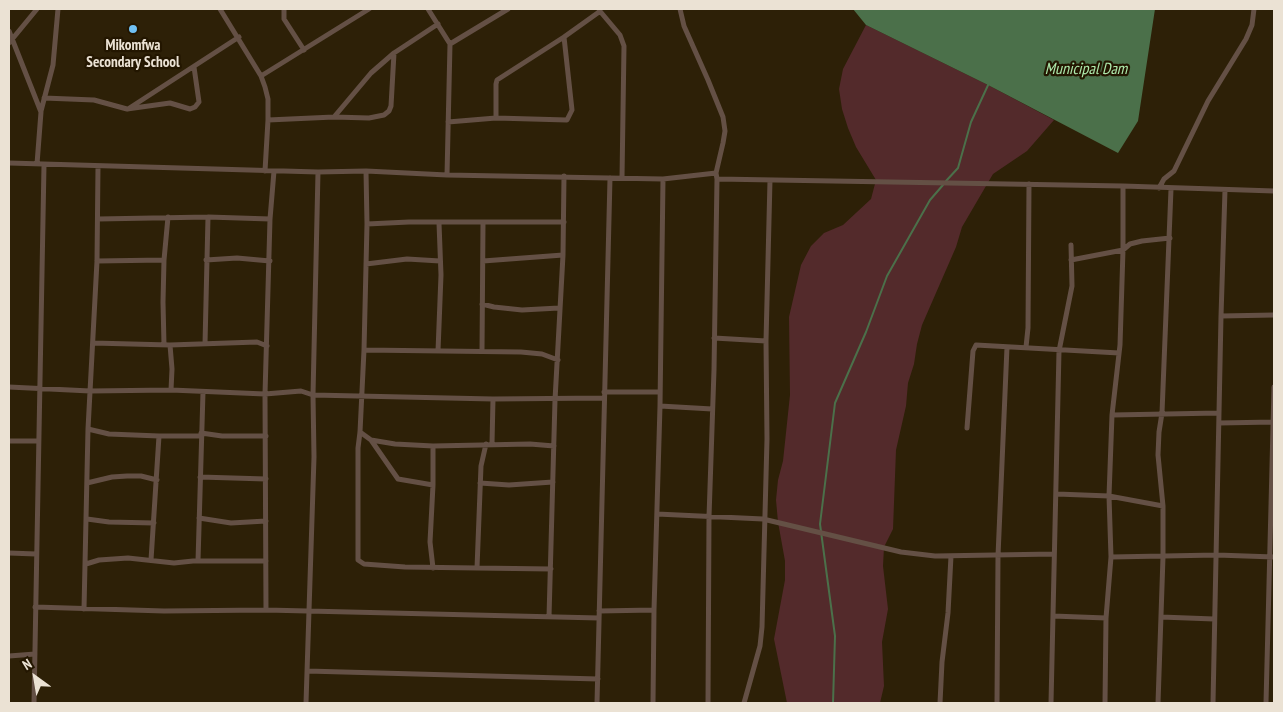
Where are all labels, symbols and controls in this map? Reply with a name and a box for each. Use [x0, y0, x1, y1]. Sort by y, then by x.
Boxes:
marker: Mikomfwa Secondary School [127, 23, 139, 35]
place label: Mikomfwa Secondary School [86, 37, 180, 72]
water label: Municipal Dam [1045, 59, 1127, 79]
north arrow [10, 652, 60, 702]
text: N [19, 655, 35, 674]

